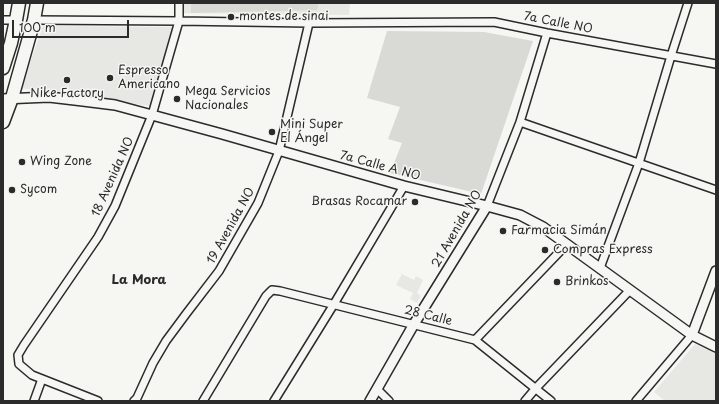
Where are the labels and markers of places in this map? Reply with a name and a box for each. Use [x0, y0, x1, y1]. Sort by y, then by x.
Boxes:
place label: montes de sinai [239, 10, 329, 24]
marker: montes de sinai [226, 12, 236, 22]
place label: Espresso Americano [118, 64, 180, 92]
marker: Espresso Americano [105, 73, 115, 83]
marker: Nike Factory [62, 75, 72, 85]
place label: Mega Servicios Nacionales [185, 85, 270, 113]
place label: Nike Factory [30, 87, 104, 101]
marker: Mega Servicios Nacionales [172, 94, 182, 104]
place label: Mini Super El Ángel [280, 118, 343, 146]
marker: Mini Super El Ángel [267, 127, 277, 137]
place label: Wing Zone [30, 155, 92, 169]
marker: Wing Zone [17, 157, 27, 167]
place label: Sycom [20, 183, 57, 197]
marker: Sycom [7, 185, 17, 195]
place label: Brasas Rocamar [311, 195, 407, 209]
marker: Brasas Rocamar [410, 197, 420, 207]
place label: Farmacia Simán [511, 224, 607, 238]
marker: Farmacia Simán [498, 226, 508, 236]
place label: Compras Express [553, 243, 653, 257]
marker: Compras Express [540, 245, 550, 255]
place label: Brinkos [565, 275, 609, 289]
marker: Brinkos [552, 277, 562, 287]

